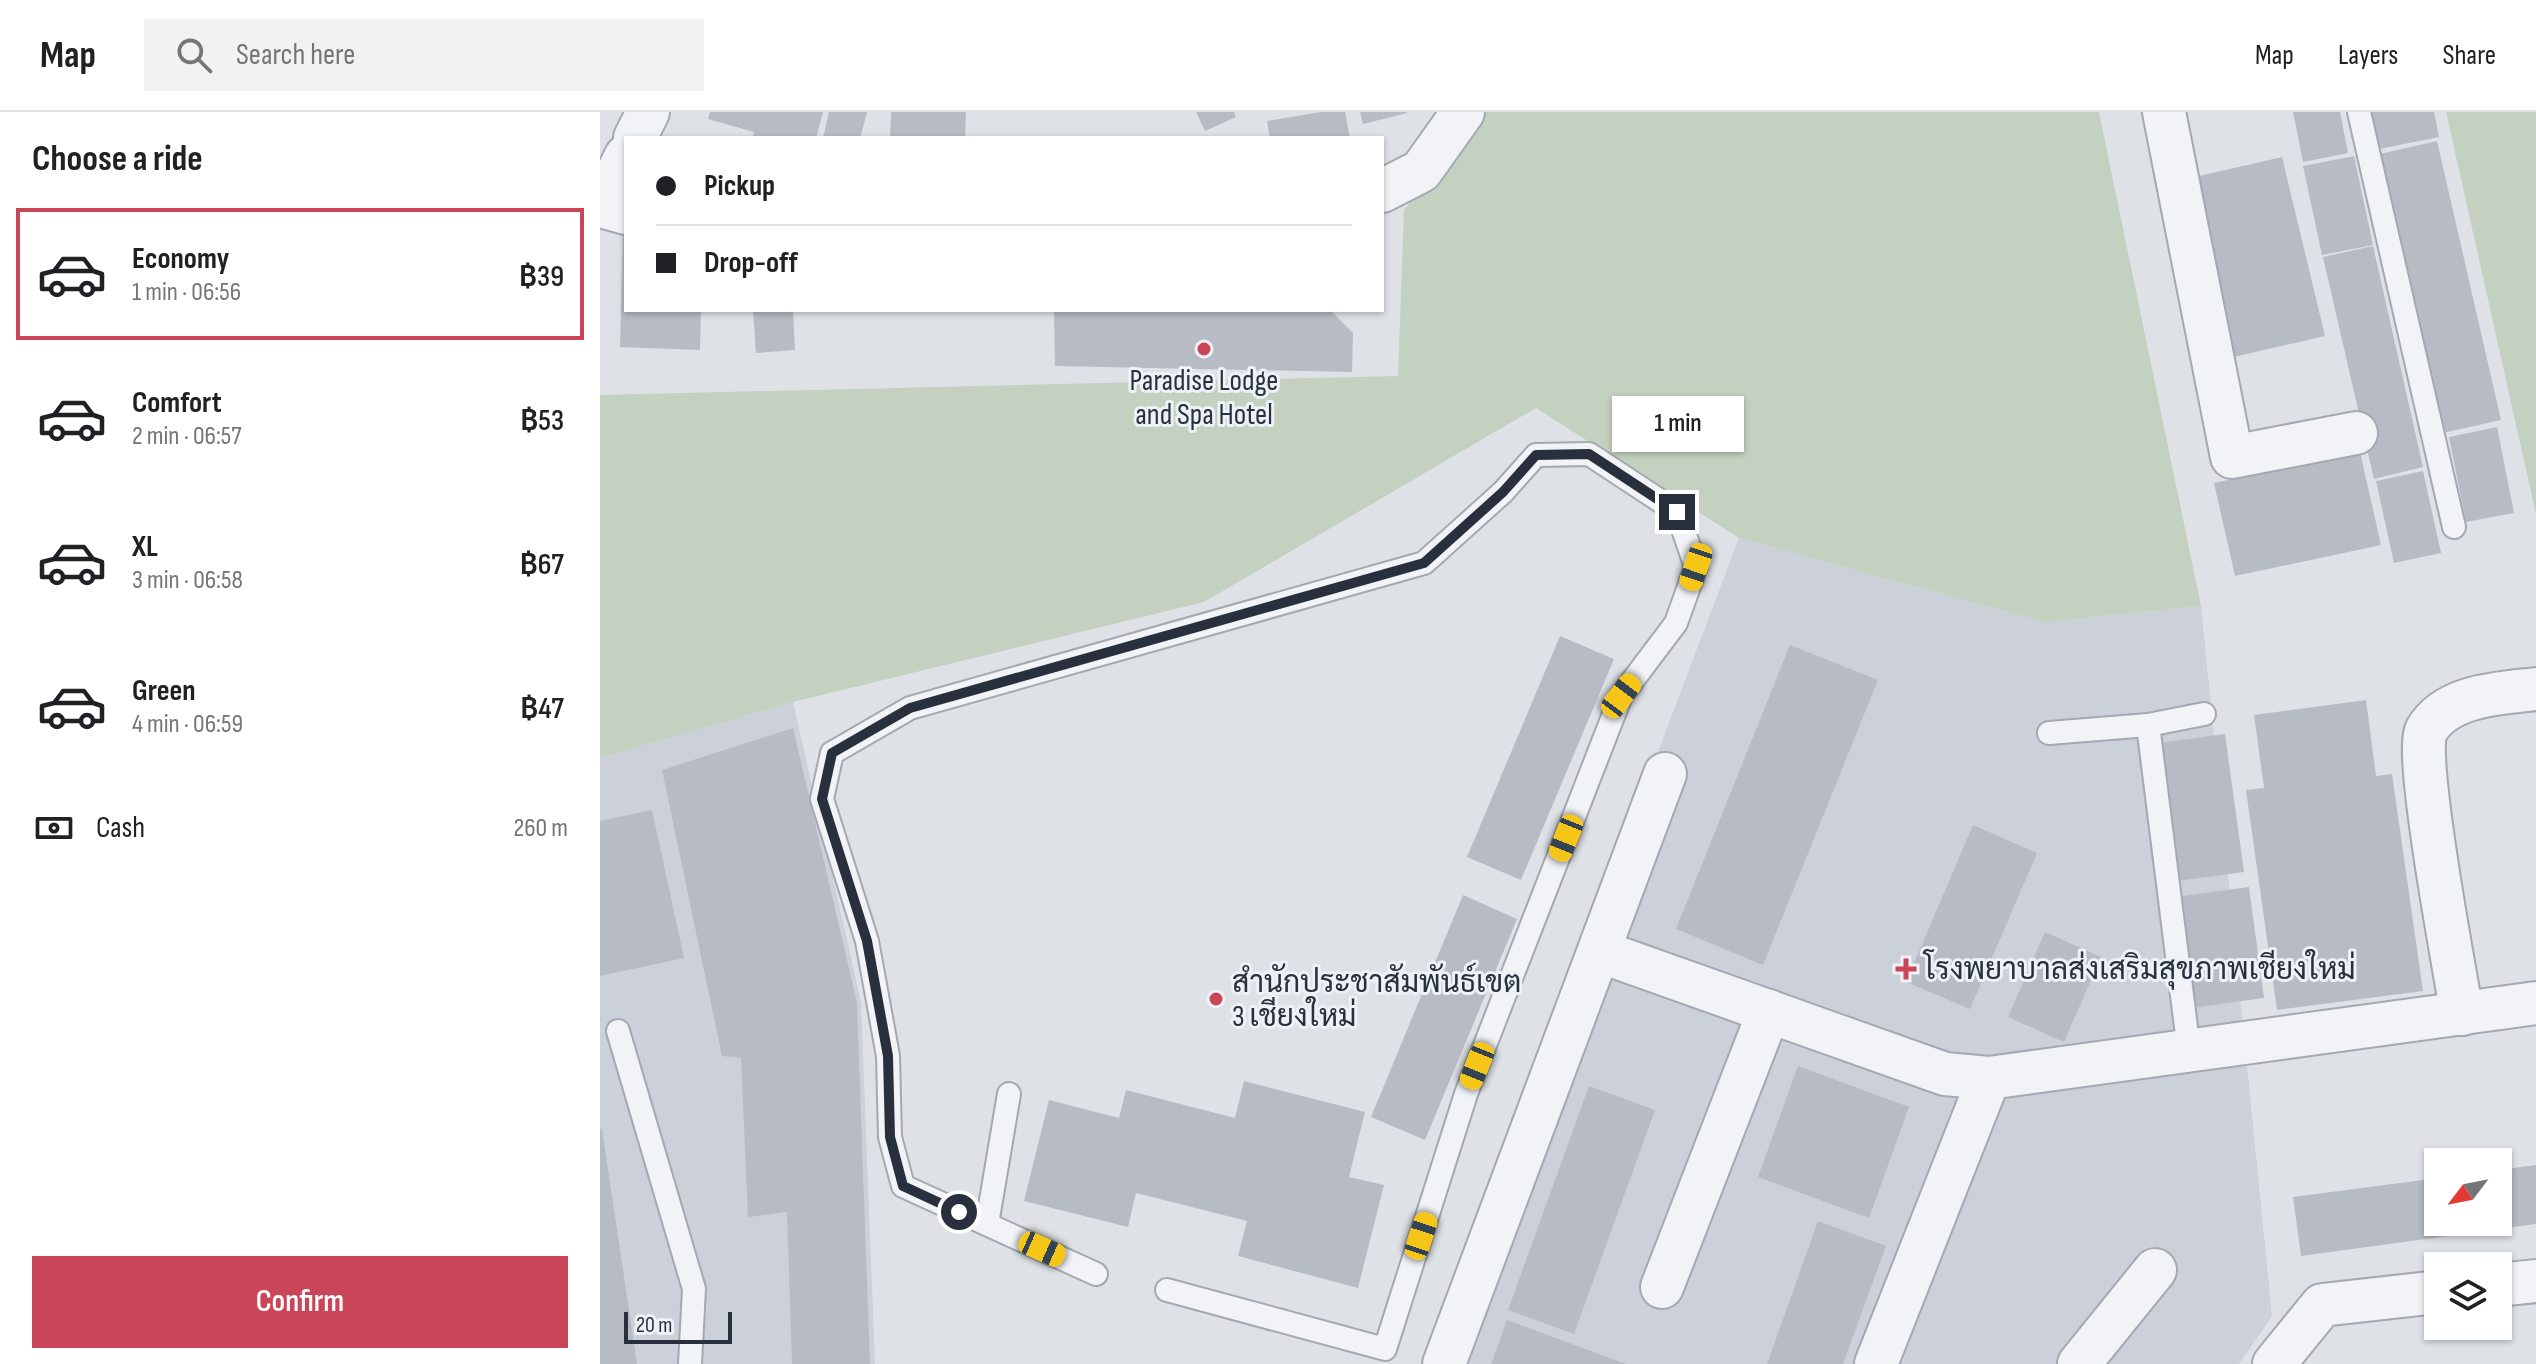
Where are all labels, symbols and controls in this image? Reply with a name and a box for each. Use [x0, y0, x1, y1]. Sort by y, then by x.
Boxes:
search box [144, 19, 704, 91]
text: Map [40, 33, 96, 78]
icon: search [172, 33, 216, 77]
text: Search here [236, 37, 355, 73]
text: Map [2255, 39, 2294, 72]
text: Layers [2338, 39, 2398, 72]
text: Share [2442, 39, 2496, 72]
text: Choose a ride [32, 138, 203, 181]
text: Pickup [704, 168, 775, 204]
icon: car [36, 238, 108, 310]
text: Economy [132, 241, 229, 277]
text: Drop-off [704, 245, 798, 281]
text: ฿39 [519, 259, 564, 295]
text: 1 min · 06:56 [132, 277, 241, 308]
marker: Paradise Lodge and Spa Hotel [1195, 340, 1213, 358]
place label: Paradise Lodge and Spa Hotel [1130, 363, 1278, 433]
icon: car [36, 382, 108, 454]
text: Comfort [132, 385, 222, 421]
callout: 1 min [1611, 396, 1743, 452]
text: ฿53 [520, 403, 564, 439]
text: 1 min [1654, 408, 1702, 439]
text: 2 min · 06:57 [132, 421, 242, 452]
route end [1659, 494, 1695, 530]
icon: car [36, 526, 108, 598]
text: XL [132, 529, 158, 565]
car [1677, 540, 1715, 594]
text: ฿67 [520, 547, 564, 583]
text: 3 min · 06:58 [132, 565, 243, 596]
icon: car [36, 670, 108, 742]
car [1597, 670, 1645, 722]
text: Green [132, 673, 196, 709]
text: ฿47 [520, 691, 564, 727]
text: 4 min · 06:59 [132, 709, 243, 740]
icon: cash [32, 806, 76, 850]
text: Cash [96, 810, 145, 846]
car [1546, 811, 1586, 865]
text: 260 m [513, 813, 568, 844]
place label: โรงพยาบาลส่งเสริมสุขภาพเชียงใหม่ [1922, 949, 2356, 990]
marker: โรงพยาบาลส่งเสริมสุขภาพเชียงใหม่ [1895, 958, 1917, 980]
place label: สำนักประชาสัมพันธ์เขต 3 เชียงใหม่ [1232, 962, 1521, 1035]
marker: สำนักประชาสัมพันธ์เขต 3 เชียงใหม่ [1207, 990, 1225, 1008]
car [1457, 1039, 1497, 1093]
north arrow [2424, 1148, 2512, 1236]
map controls [2424, 1148, 2512, 1340]
route start [941, 1194, 977, 1230]
car [1402, 1209, 1440, 1263]
car [1015, 1228, 1069, 1270]
button: layers [2424, 1252, 2512, 1340]
button: Confirm [32, 1256, 568, 1348]
scale bar [624, 1308, 732, 1344]
text: 20 m [636, 1312, 673, 1339]

